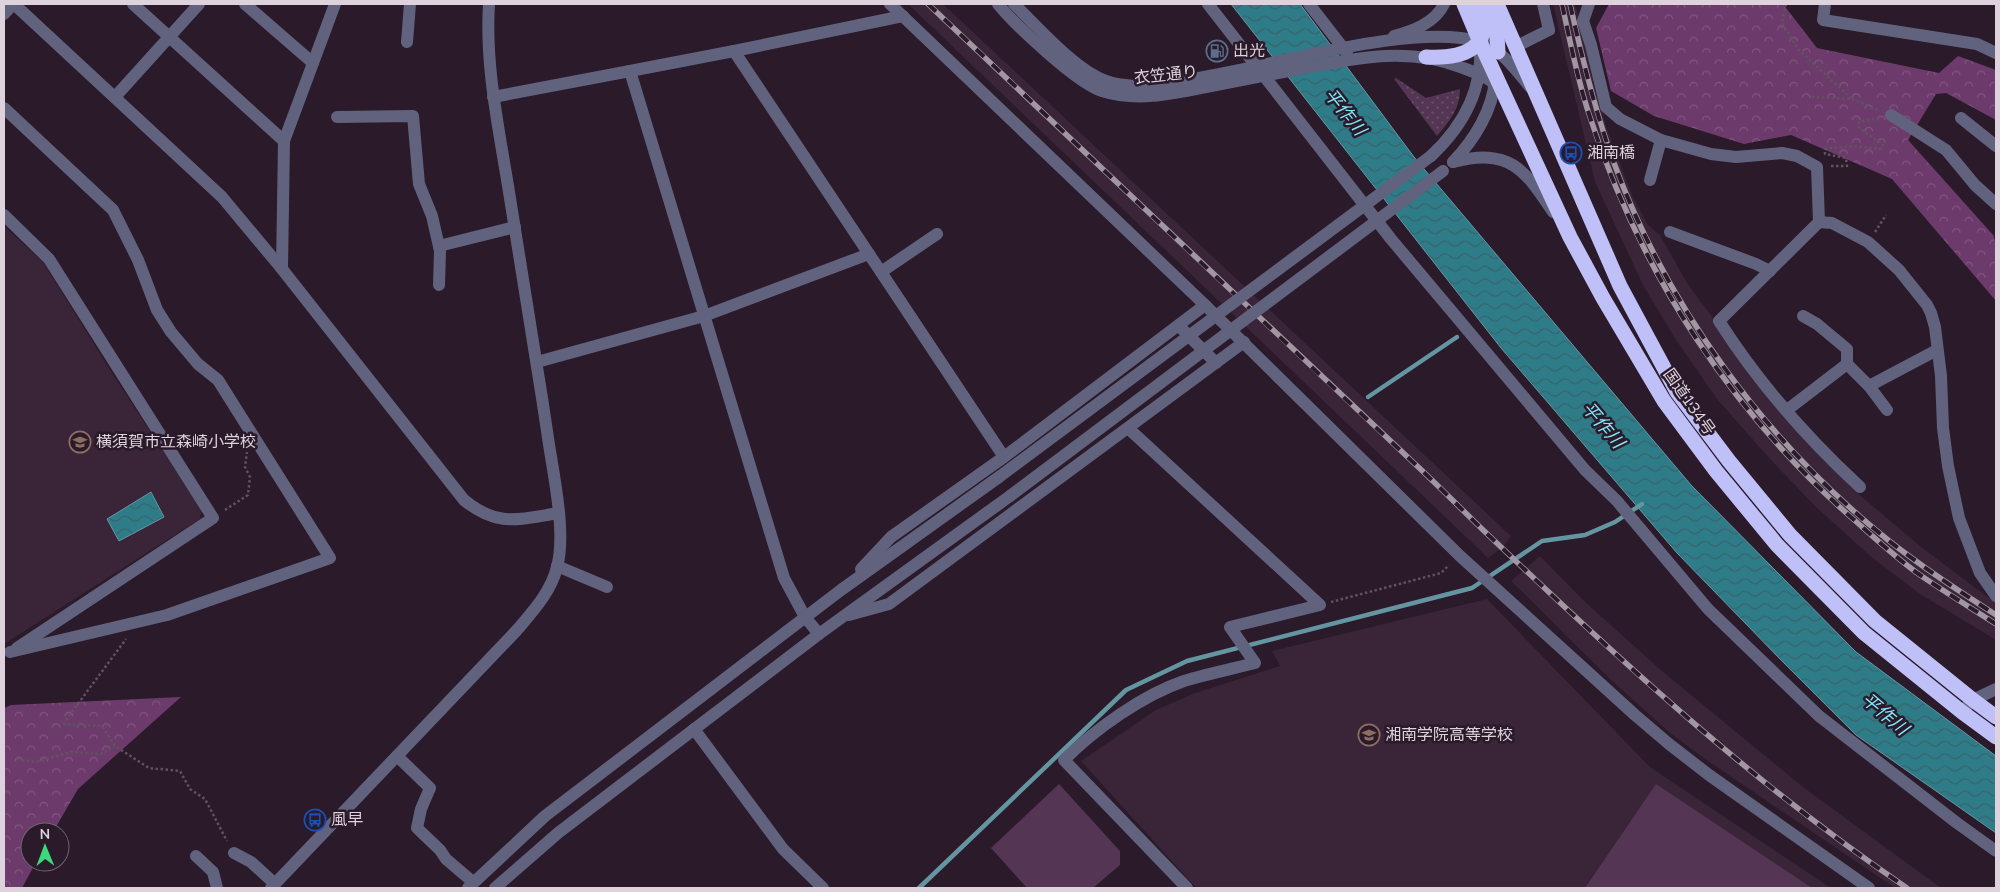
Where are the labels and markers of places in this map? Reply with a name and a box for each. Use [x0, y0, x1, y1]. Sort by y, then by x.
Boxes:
fuel station icon: 出光 [1205, 39, 1229, 63]
place label: 出光 [1233, 40, 1265, 62]
bus stop icon: 湘南橋 [1559, 141, 1583, 165]
place label: 湘南橋 [1587, 142, 1635, 164]
school or university icon: 横須賀市立森崎小学校 [68, 430, 92, 454]
place label: 横須賀市立森崎小学校 [96, 431, 256, 453]
school or university icon: 湘南学院高等学校 [1357, 723, 1381, 747]
place label: 湘南学院高等学校 [1385, 724, 1513, 746]
bus stop icon: 風早 [303, 808, 327, 832]
place label: 風早 [331, 809, 363, 831]

